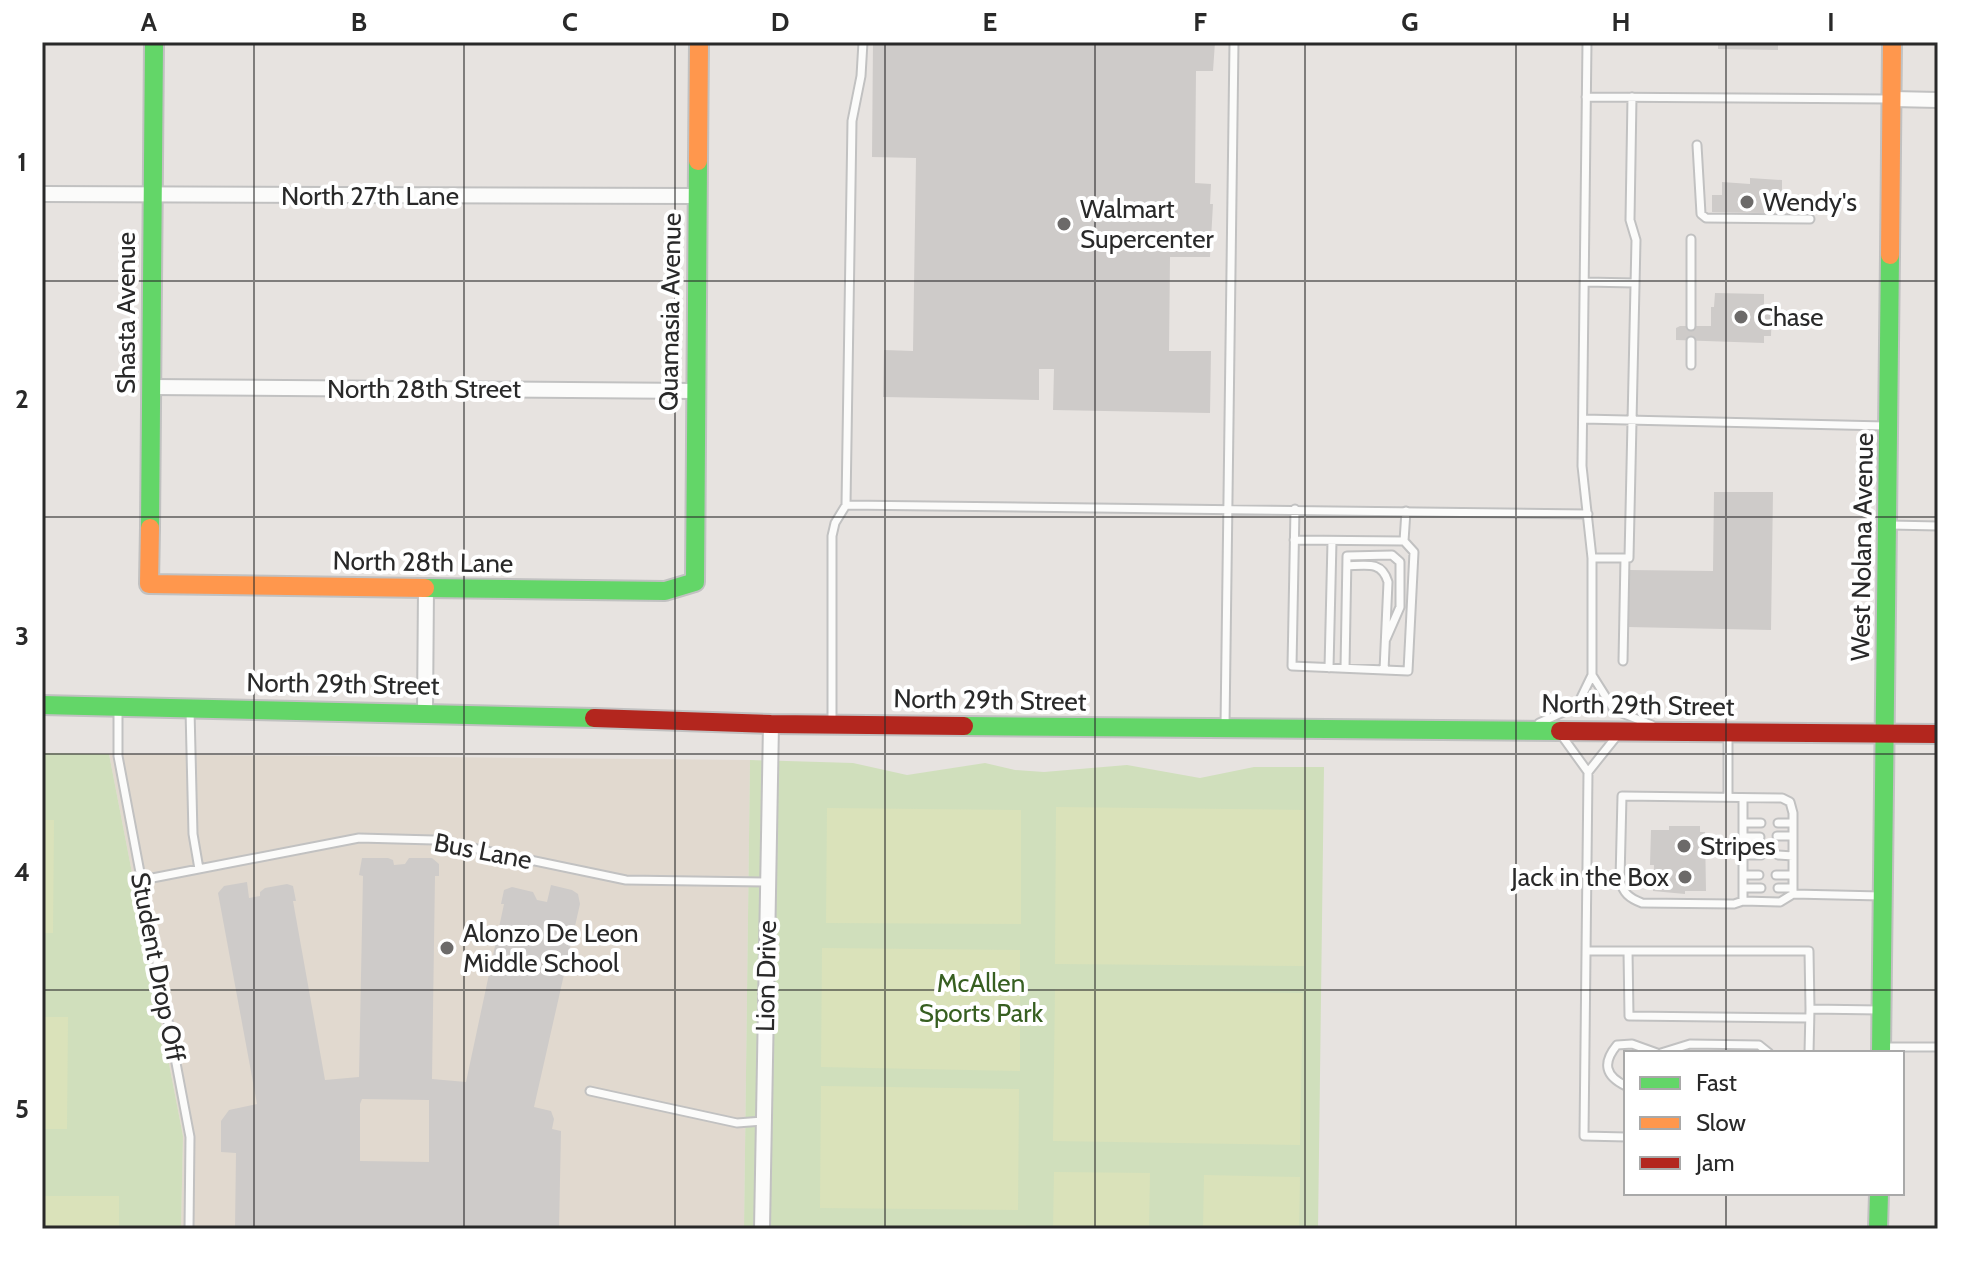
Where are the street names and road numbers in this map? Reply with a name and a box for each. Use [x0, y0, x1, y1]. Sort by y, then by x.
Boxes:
street label: North 27th Lane [281, 180, 459, 212]
street label: Quamasia Avenue [652, 213, 688, 411]
street label: Shasta Avenue [110, 232, 142, 394]
street label: North 28th Street [327, 373, 521, 405]
street label: West Nolana Avenue [1844, 433, 1880, 661]
street label: North 28th Lane [332, 544, 514, 580]
street label: North 29th Street [246, 666, 440, 702]
street label: North 29th Street [893, 682, 1087, 718]
street label: North 29th Street [1541, 687, 1735, 723]
street label: Bus Lane [431, 826, 535, 876]
street label: Student Drop Off [124, 870, 192, 1065]
street label: Lion Drive [749, 920, 783, 1032]

